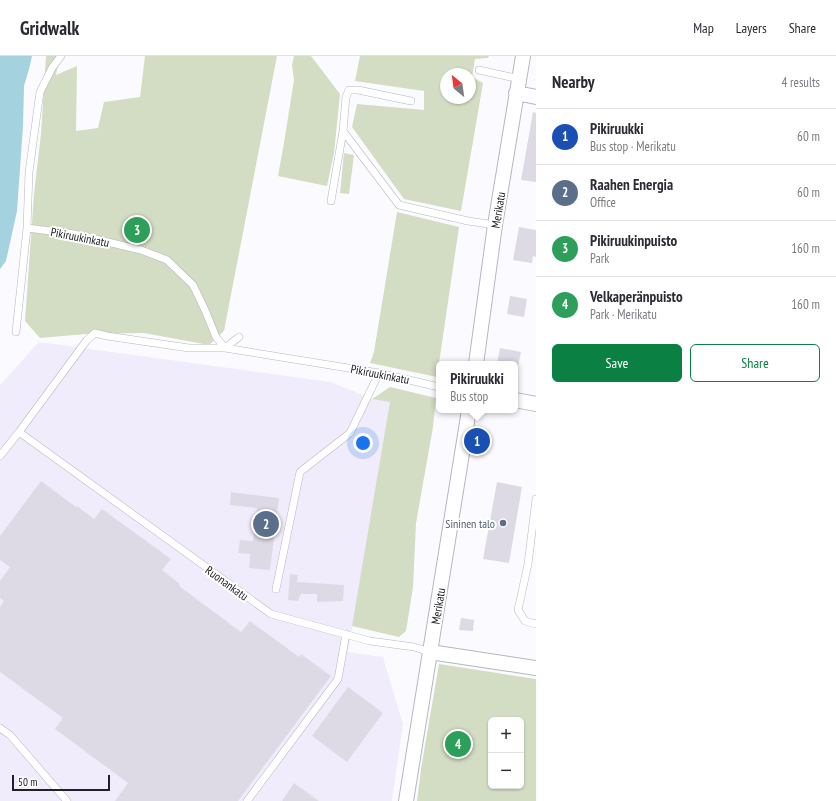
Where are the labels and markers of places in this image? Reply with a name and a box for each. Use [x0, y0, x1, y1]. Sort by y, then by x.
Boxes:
pin: 3 [124, 215, 150, 245]
pin: 1 [464, 426, 490, 456]
pin: 2 [253, 509, 279, 539]
place label: Sininen talo [445, 516, 495, 531]
marker: Sininen talo [498, 518, 508, 528]
pin: 4 [445, 729, 471, 759]

